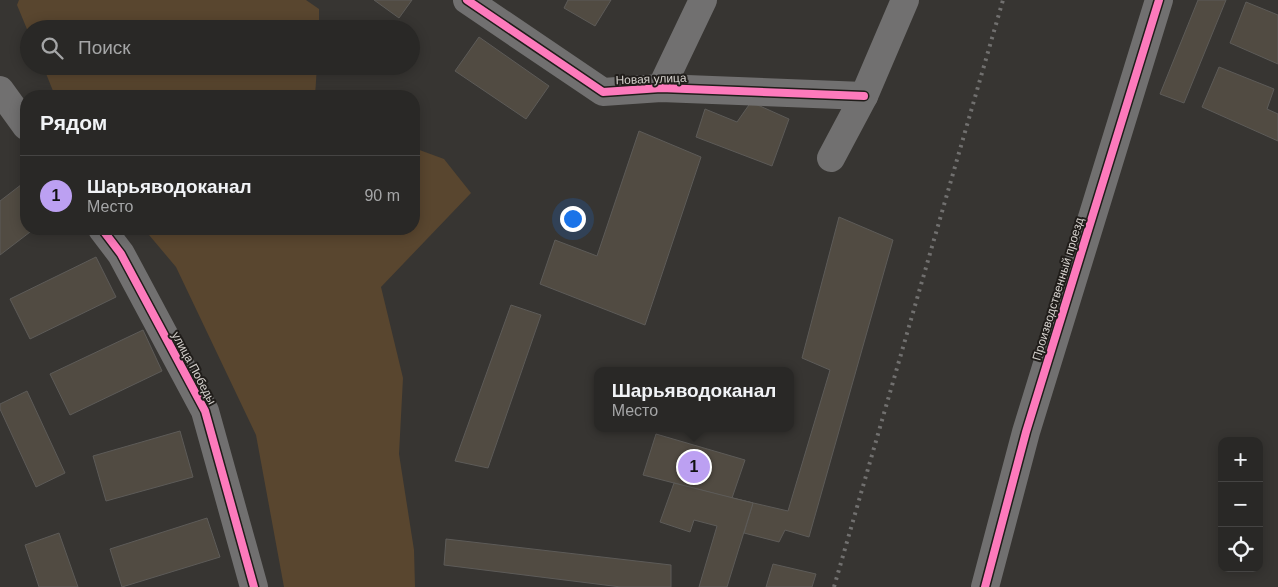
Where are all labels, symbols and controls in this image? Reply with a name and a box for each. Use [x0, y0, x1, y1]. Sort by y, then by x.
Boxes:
search box [20, 20, 420, 75]
icon: search [38, 34, 66, 62]
text: Поиск [78, 37, 131, 58]
street label: Новая улица [615, 71, 687, 87]
text: Рядом [40, 111, 107, 134]
text: Шарьяводоканал [87, 176, 252, 197]
text: 1 [52, 187, 60, 204]
text: 90 m [364, 187, 400, 204]
text: Место [87, 198, 133, 215]
your location [560, 206, 586, 232]
street label: Производственный проезд [1030, 216, 1086, 362]
street label: улица Победы [169, 329, 219, 407]
popup [594, 367, 794, 432]
text: Шарьяводоканал [612, 380, 776, 401]
text: Место [612, 402, 658, 419]
map controls [1218, 437, 1263, 572]
button: + [1218, 437, 1263, 482]
pin: 1 [678, 448, 710, 486]
button: − [1218, 482, 1263, 527]
button: locate [1218, 527, 1263, 572]

